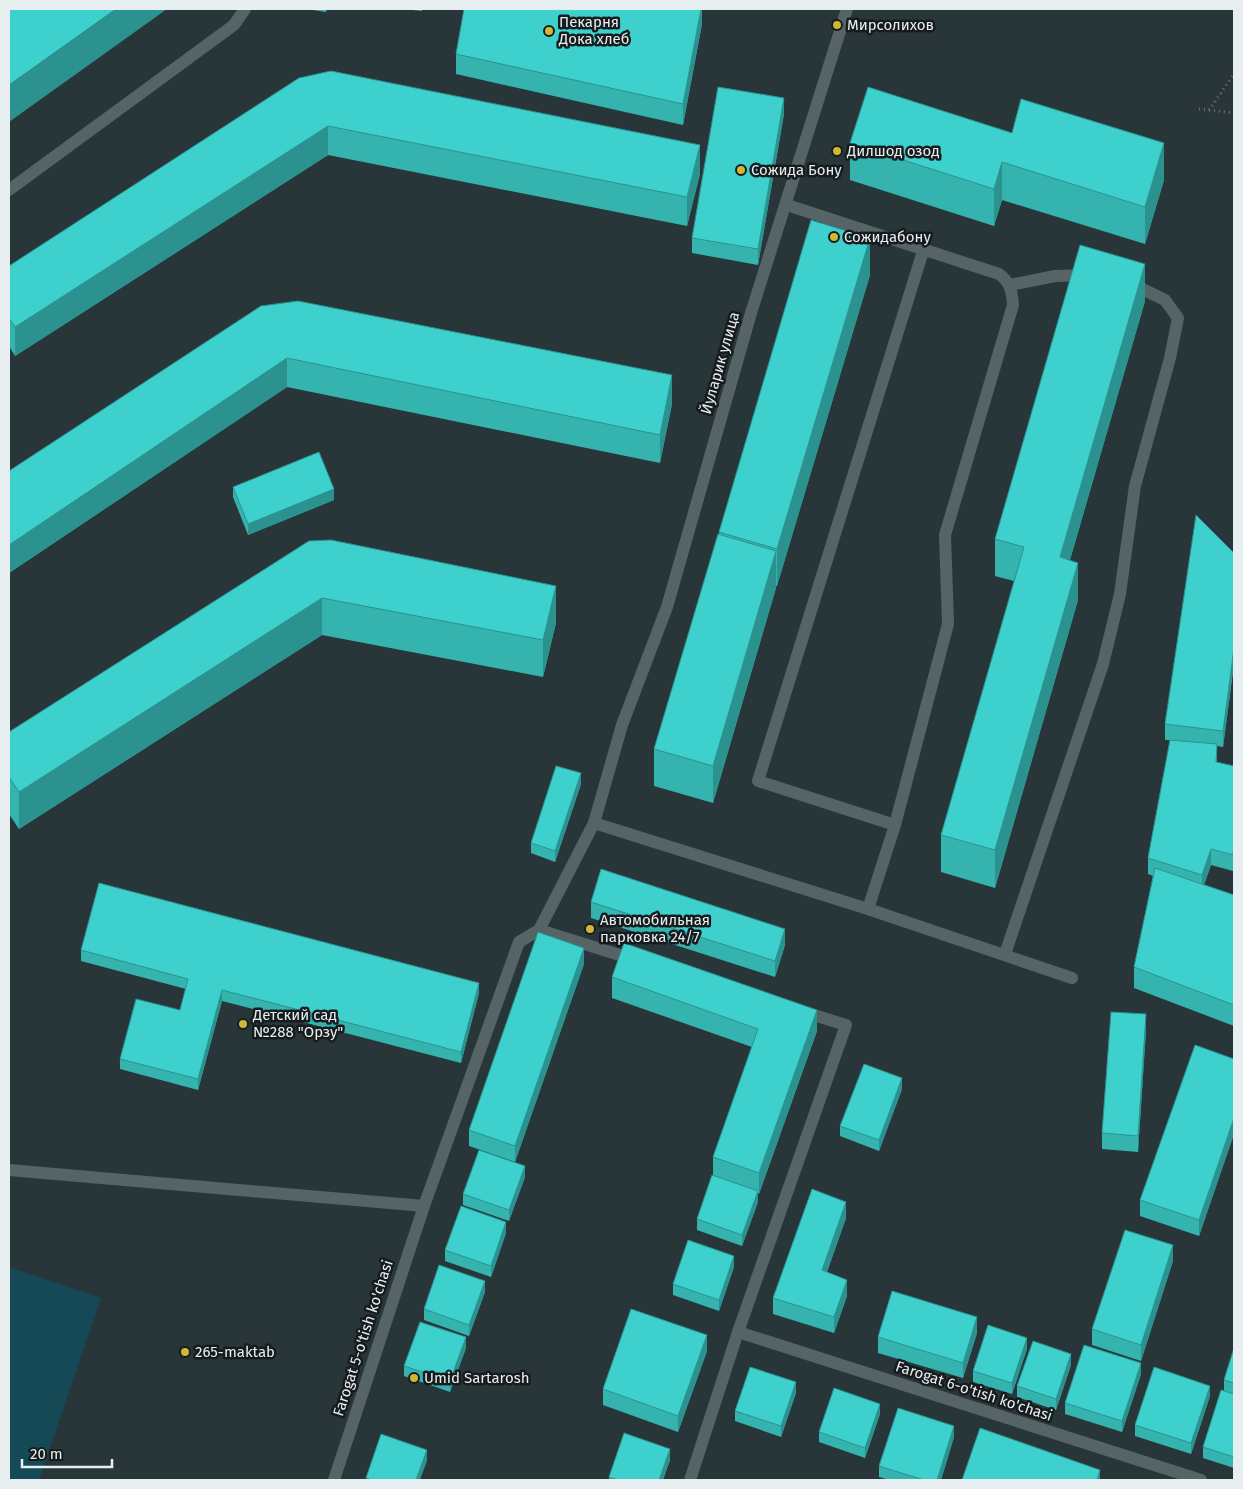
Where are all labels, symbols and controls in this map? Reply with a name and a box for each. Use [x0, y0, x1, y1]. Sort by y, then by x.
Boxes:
place label: Пекарня Дока хлеб [558, 13, 629, 48]
place label: Мирсолихов [847, 16, 934, 34]
marker: Мирсолихов [831, 19, 843, 31]
marker: Пекарня Дока хлеб [543, 25, 555, 37]
place label: Дилшод озод [846, 142, 940, 160]
marker: Дилшод озод [831, 145, 843, 157]
place label: Сожида Бону [751, 161, 842, 179]
marker: Сожида Бону [735, 164, 747, 176]
place label: Сожидабону [844, 228, 931, 246]
marker: Сожидабону [828, 231, 840, 243]
street label: Йуларик улица [697, 310, 743, 416]
place label: Автомобильная парковка 24/7 [600, 911, 710, 946]
marker: Автомобильная парковка 24/7 [584, 923, 596, 935]
place label: Детский сад №288 "Орзу" [252, 1006, 343, 1041]
marker: Детский сад №288 "Орзу" [237, 1018, 249, 1030]
street label: Farogat 5-o'tish ko'chasi [329, 1258, 397, 1418]
place label: 265-maktab [195, 1343, 275, 1361]
marker: 265-maktab [179, 1346, 191, 1358]
street label: Farogat 6-o'tish ko'chasi [893, 1357, 1055, 1425]
place label: Umid Sartarosh [424, 1369, 529, 1387]
marker: Umid Sartarosh [408, 1372, 420, 1384]
scale bar [22, 1436, 112, 1468]
text: 20 m [30, 1445, 63, 1463]

